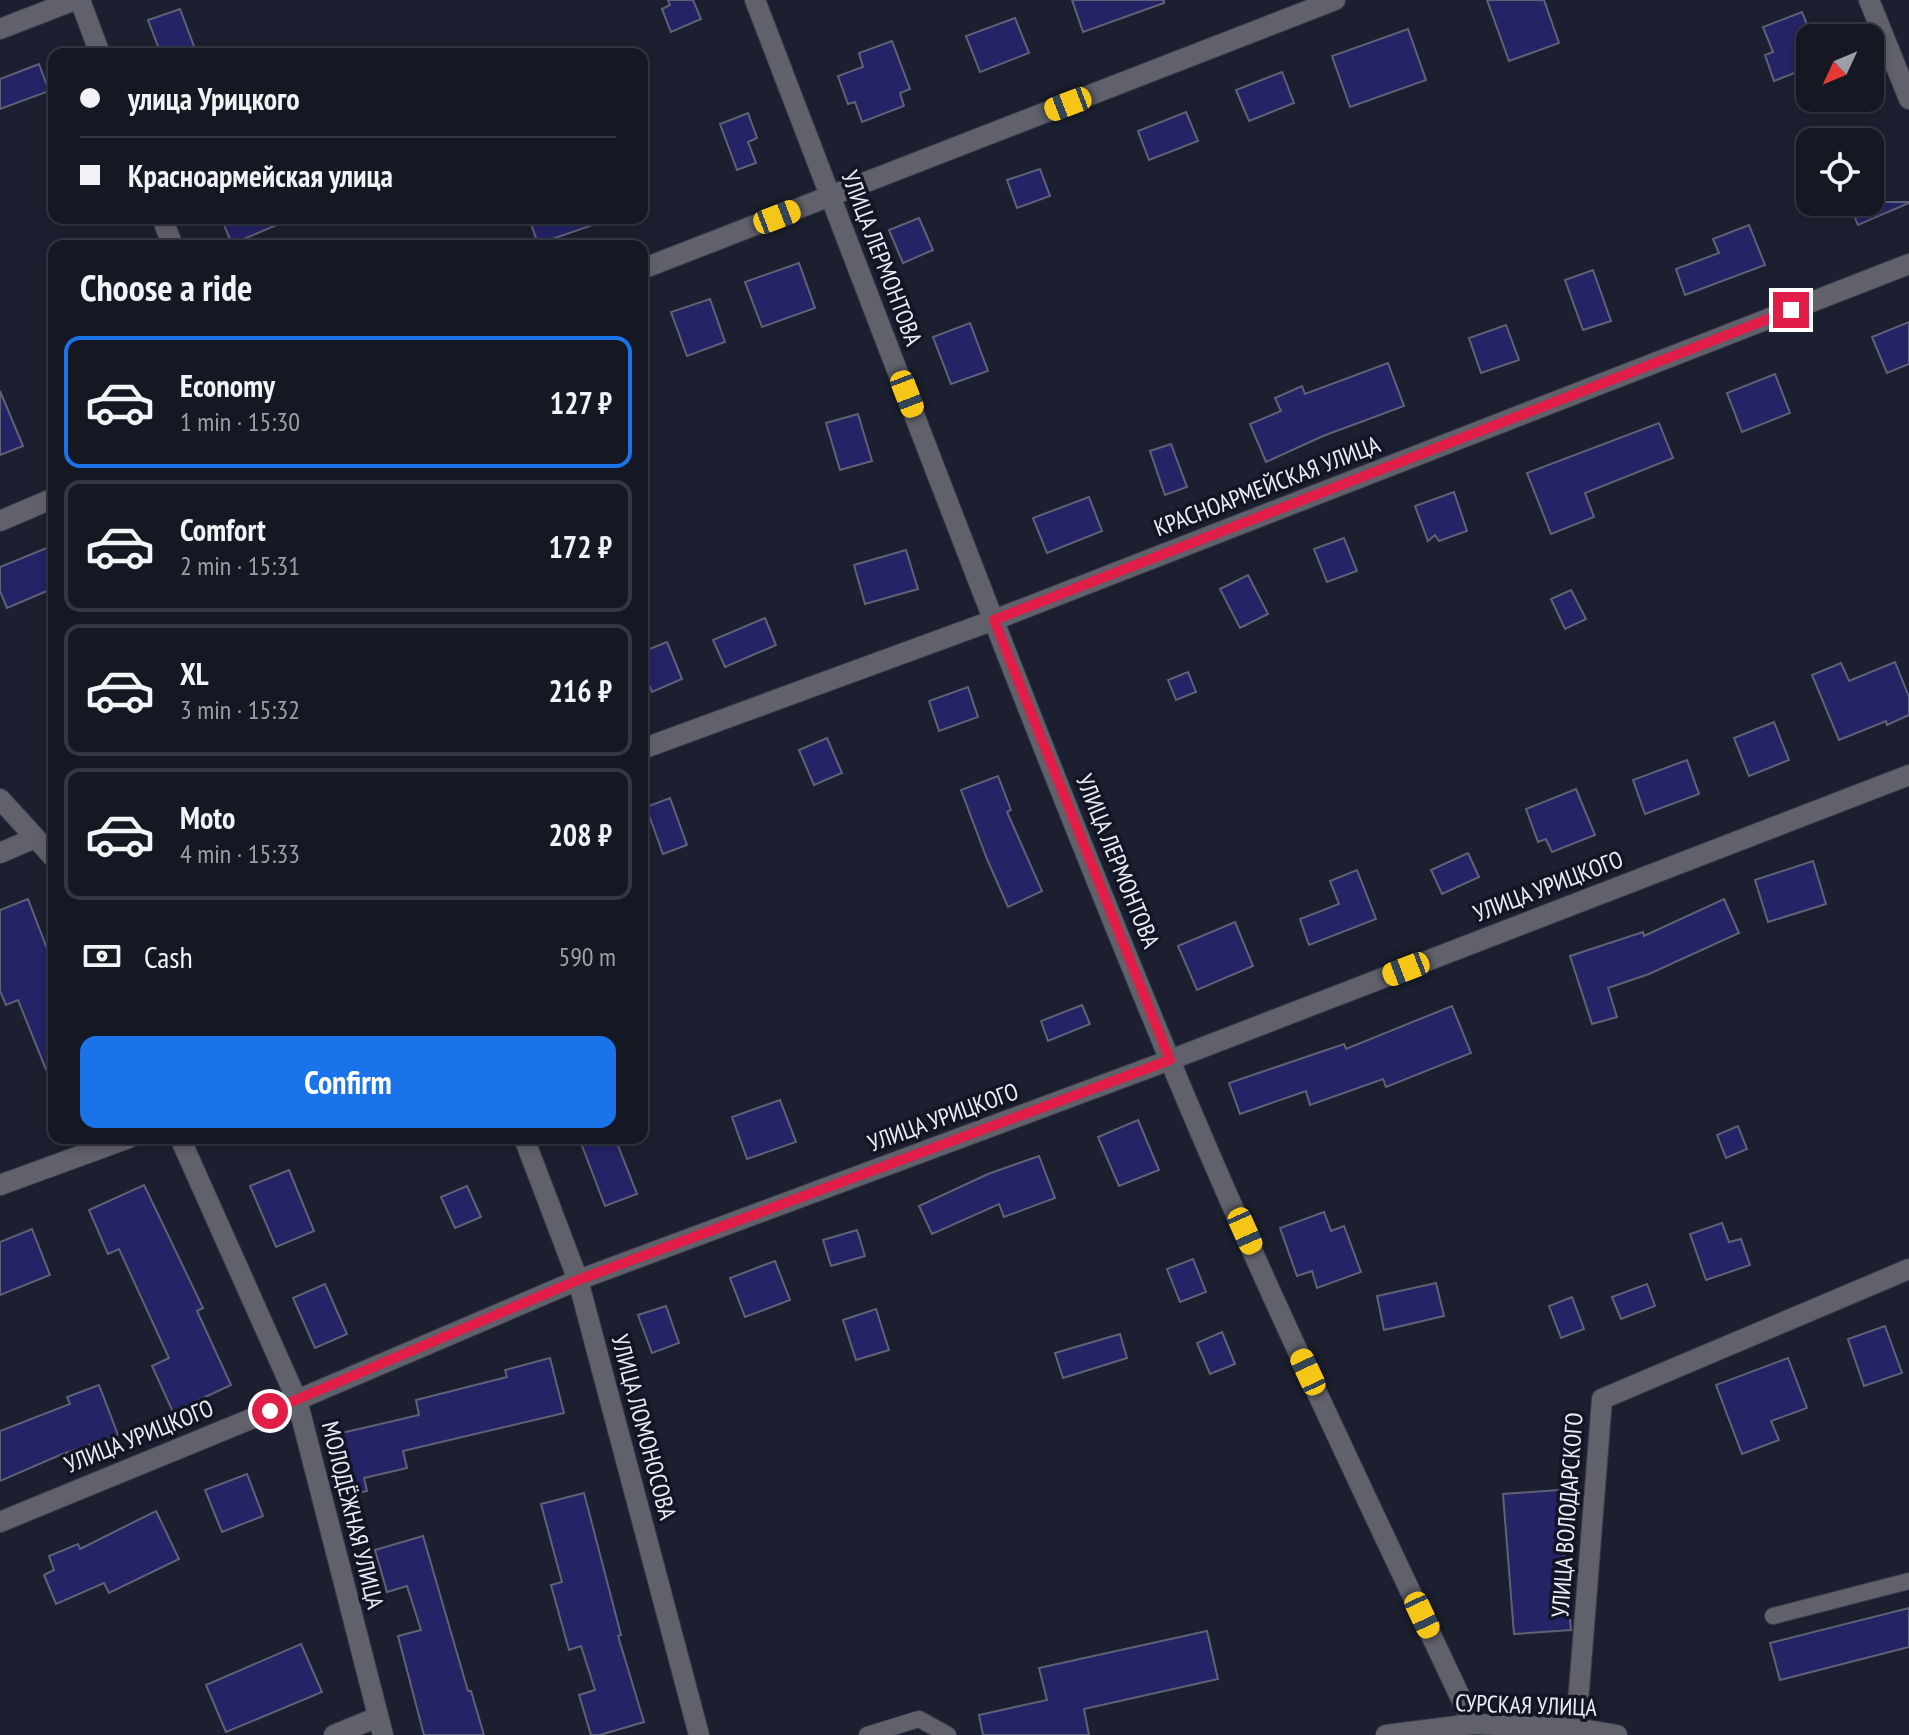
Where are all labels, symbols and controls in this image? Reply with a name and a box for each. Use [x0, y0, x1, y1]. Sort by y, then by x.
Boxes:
north arrow [1796, 24, 1884, 112]
map controls [1796, 24, 1884, 216]
text: улица Урицкого [128, 79, 299, 118]
car [1041, 84, 1095, 124]
button: locate [1796, 128, 1884, 216]
text: Красноармейская улица [128, 156, 393, 195]
street label: УЛИЦА ЛЕРМОНТОВА [834, 166, 930, 350]
car [750, 197, 804, 237]
text: Choose a ride [80, 264, 252, 311]
route end [1773, 292, 1809, 328]
icon: car [84, 366, 156, 438]
text: Economy [180, 366, 275, 405]
car [887, 367, 927, 421]
text: 127 ₽ [550, 383, 612, 422]
text: 1 min · 15:30 [180, 405, 300, 438]
street label: КРАСНОАРМЕЙСКАЯ УЛИЦА [1150, 428, 1385, 543]
icon: car [84, 510, 156, 582]
text: Comfort [180, 510, 266, 549]
text: 172 ₽ [548, 527, 612, 566]
text: 2 min · 15:31 [180, 549, 300, 582]
icon: car [84, 654, 156, 726]
text: XL [180, 654, 209, 693]
text: 216 ₽ [548, 671, 612, 710]
text: 3 min · 15:32 [180, 693, 300, 726]
street label: УЛИЦА ЛЕРМОНТОВА [1069, 770, 1167, 953]
icon: car [84, 798, 156, 870]
text: Moto [180, 798, 235, 837]
text: 208 ₽ [548, 815, 612, 854]
text: 4 min · 15:33 [180, 837, 300, 870]
street label: УЛИЦА УРИЦКОГО [1469, 843, 1627, 929]
icon: cash [80, 934, 124, 978]
text: Cash [144, 937, 193, 976]
text: 590 m [558, 940, 616, 973]
car [1379, 949, 1433, 989]
button: Confirm [80, 1036, 616, 1128]
street label: УЛИЦА УРИЦКОГО [864, 1075, 1022, 1159]
car [1224, 1204, 1266, 1258]
street label: УЛИЦА ЛОМОНОСОВА [604, 1331, 684, 1524]
car [1287, 1345, 1329, 1399]
street label: УЛИЦА УРИЦКОГО [60, 1392, 218, 1480]
route start [252, 1393, 288, 1429]
street label: УЛИЦА ВОЛОДАРСКОГО [1544, 1411, 1590, 1619]
street label: МОЛОДЁЖНАЯ УЛИЦА [315, 1418, 391, 1613]
car [1401, 1588, 1443, 1642]
street label: СУРСКАЯ УЛИЦА [1455, 1687, 1598, 1723]

